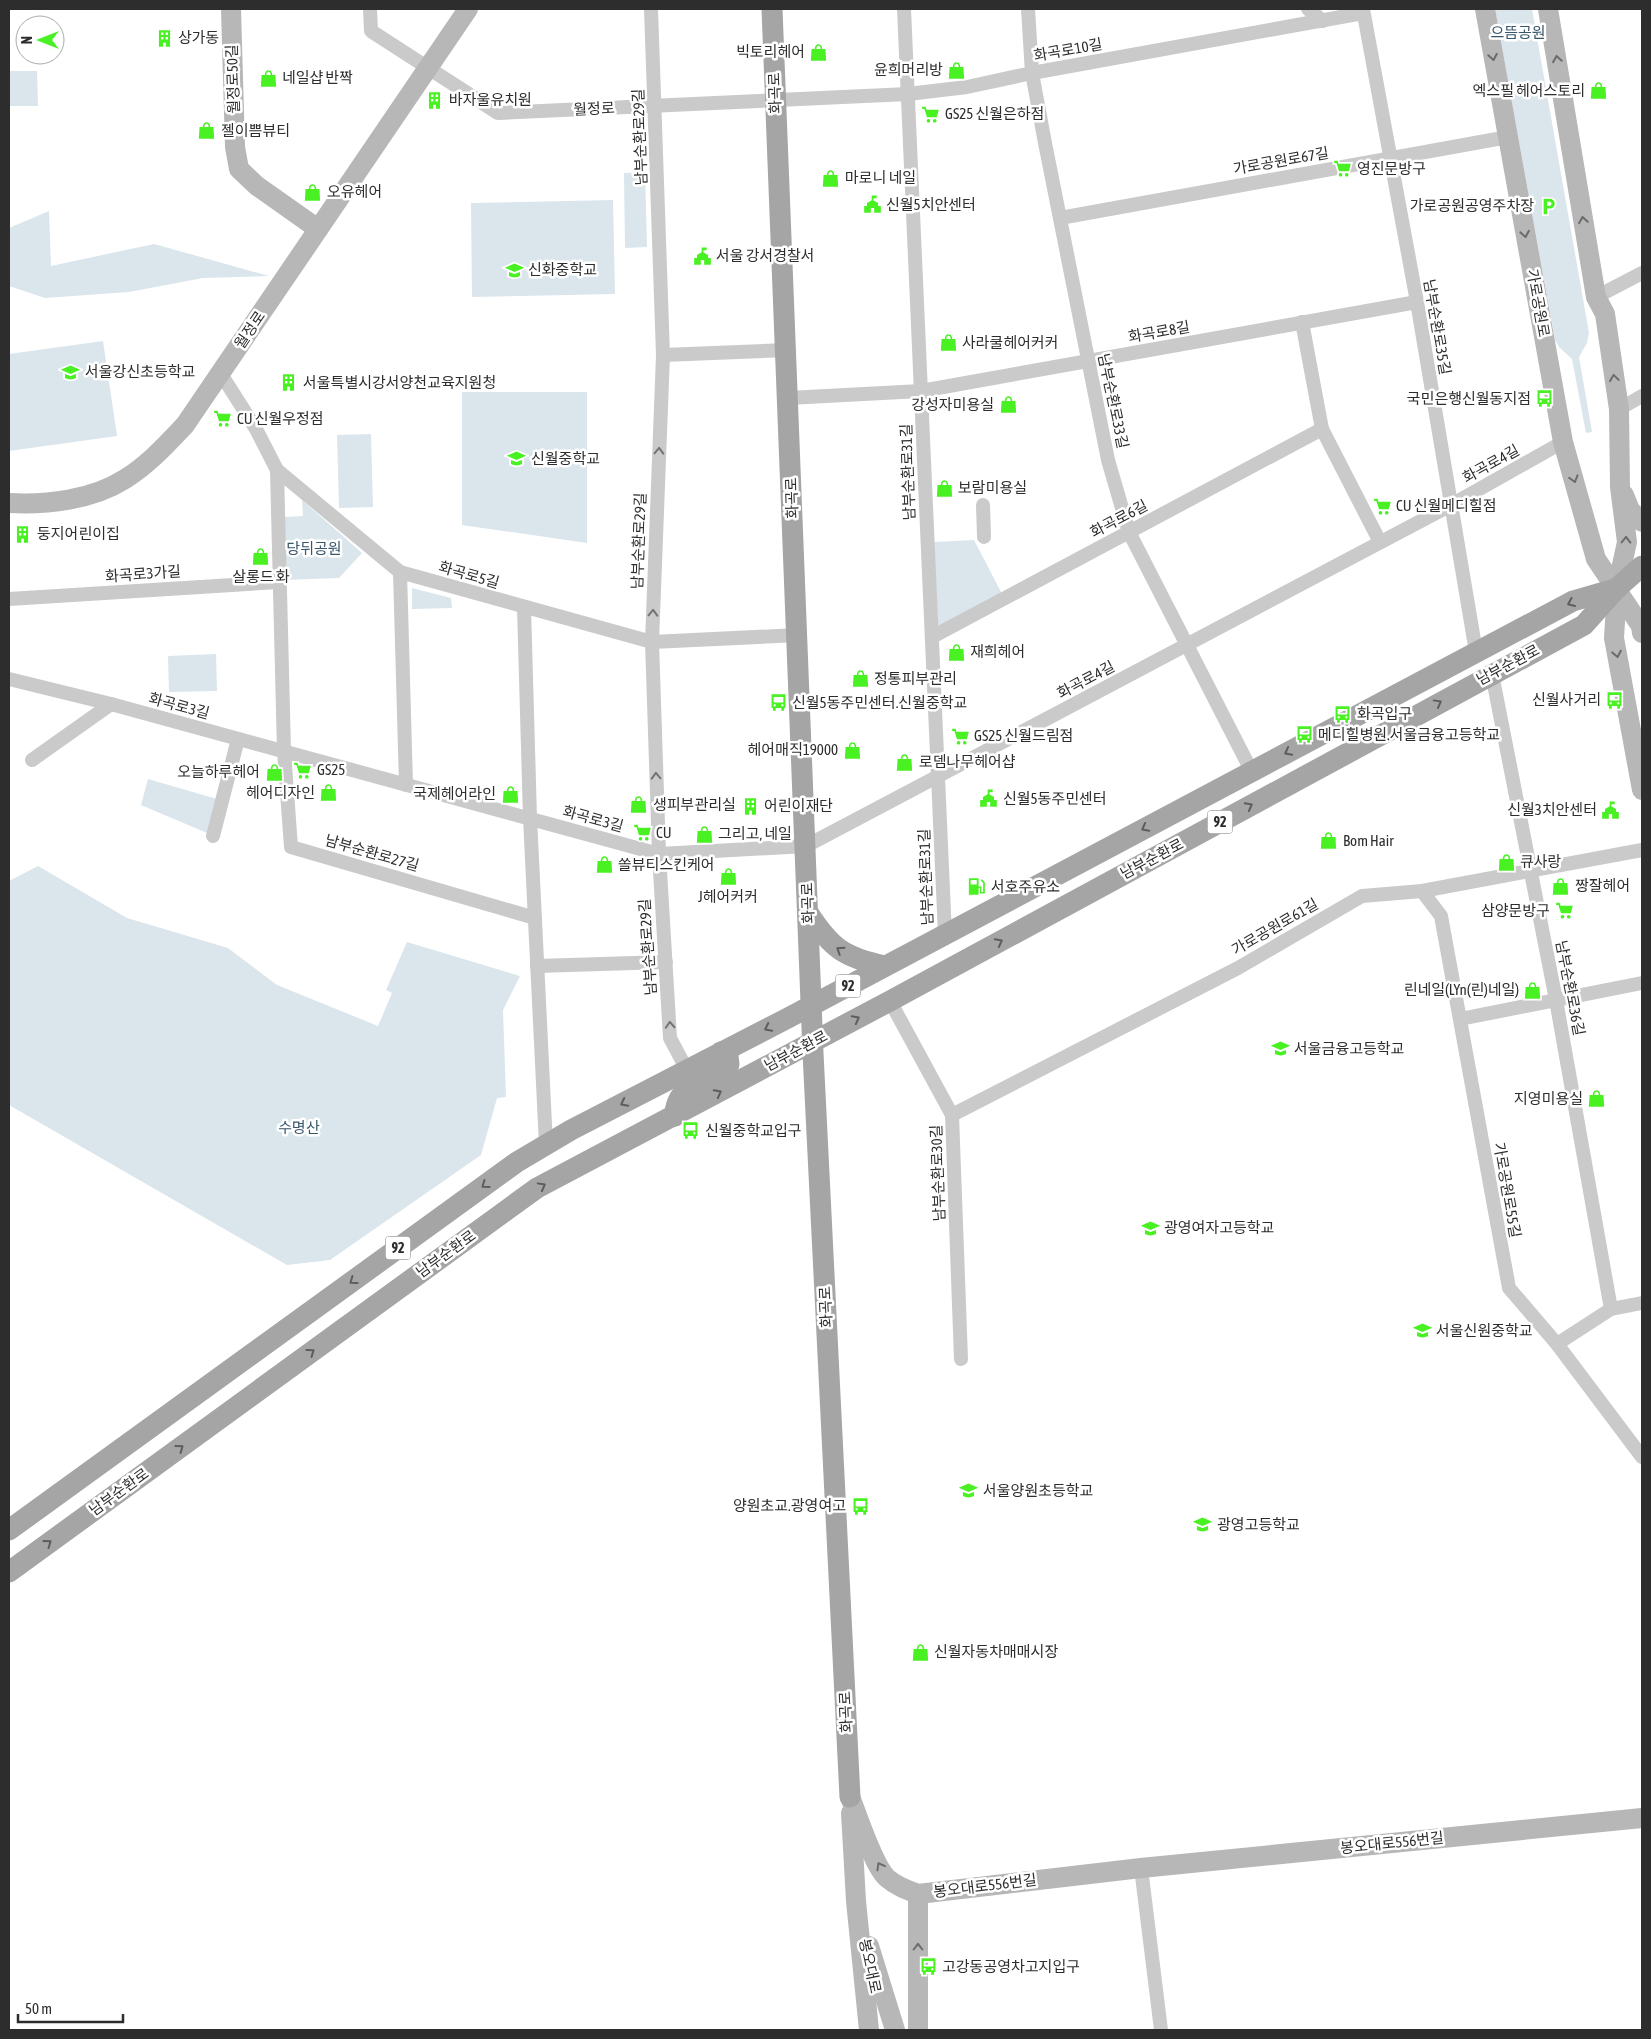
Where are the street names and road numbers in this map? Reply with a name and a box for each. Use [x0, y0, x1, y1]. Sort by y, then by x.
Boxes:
street label: 화곡로10길 [1032, 35, 1104, 64]
street label: 월정로50길 [223, 44, 242, 114]
street label: 화곡로 [765, 72, 784, 114]
street label: 남부순환로29길 [629, 88, 650, 186]
street label: 월정로 [573, 99, 615, 118]
street label: 가로공원로67길 [1232, 144, 1330, 177]
street label: 가로공원로 [1524, 267, 1553, 338]
street label: 남부순환로35길 [1421, 278, 1454, 376]
street label: 월정로 [231, 308, 268, 352]
street label: 화곡로8길 [1127, 318, 1191, 345]
street label: 남부순환로33길 [1095, 352, 1132, 450]
street label: 남부순환로31길 [897, 423, 918, 521]
street label: 화곡로4길 [1459, 441, 1522, 486]
street label: 화곡로 [782, 477, 801, 519]
street label: 남부순환로29길 [628, 492, 649, 590]
street label: 화곡로6길 [1087, 496, 1150, 541]
street label: 화곡로5길 [437, 558, 501, 591]
street label: 화곡로3가길 [104, 562, 181, 585]
street label: 남부순환로 [1473, 641, 1542, 688]
street label: 화곡로4길 [1054, 657, 1117, 702]
street label: 화곡로3길 [147, 689, 211, 722]
street label: 화곡로3길 [561, 802, 625, 835]
road number: 92 [1208, 810, 1232, 834]
street label: 남부순환로31길 [915, 828, 936, 926]
street label: 남부순환로27길 [323, 831, 421, 874]
street label: 남부순환로 [1117, 835, 1186, 882]
street label: 화곡로 [798, 882, 817, 924]
street label: 가로공원로61길 [1229, 895, 1321, 958]
street label: 남부순환로29길 [636, 898, 659, 996]
street label: 남부순환로36길 [1553, 939, 1588, 1037]
road number: 92 [836, 974, 860, 998]
street label: 남부순환로 [761, 1027, 830, 1074]
street label: 남부순환로30길 [927, 1124, 948, 1222]
street label: 가로공원로55길 [1491, 1141, 1524, 1239]
street label: 남부순환로 [413, 1226, 479, 1281]
road number: 92 [386, 1236, 410, 1260]
street label: 화곡로 [816, 1286, 835, 1328]
street label: 남부순환로 [86, 1464, 152, 1519]
street label: 화곡로 [836, 1691, 855, 1733]
street label: 봉오대로556번길 [1339, 1829, 1445, 1856]
street label: 봉오대로556번길 [932, 1871, 1038, 1900]
street label: 봉오대로 [856, 1937, 885, 1995]

